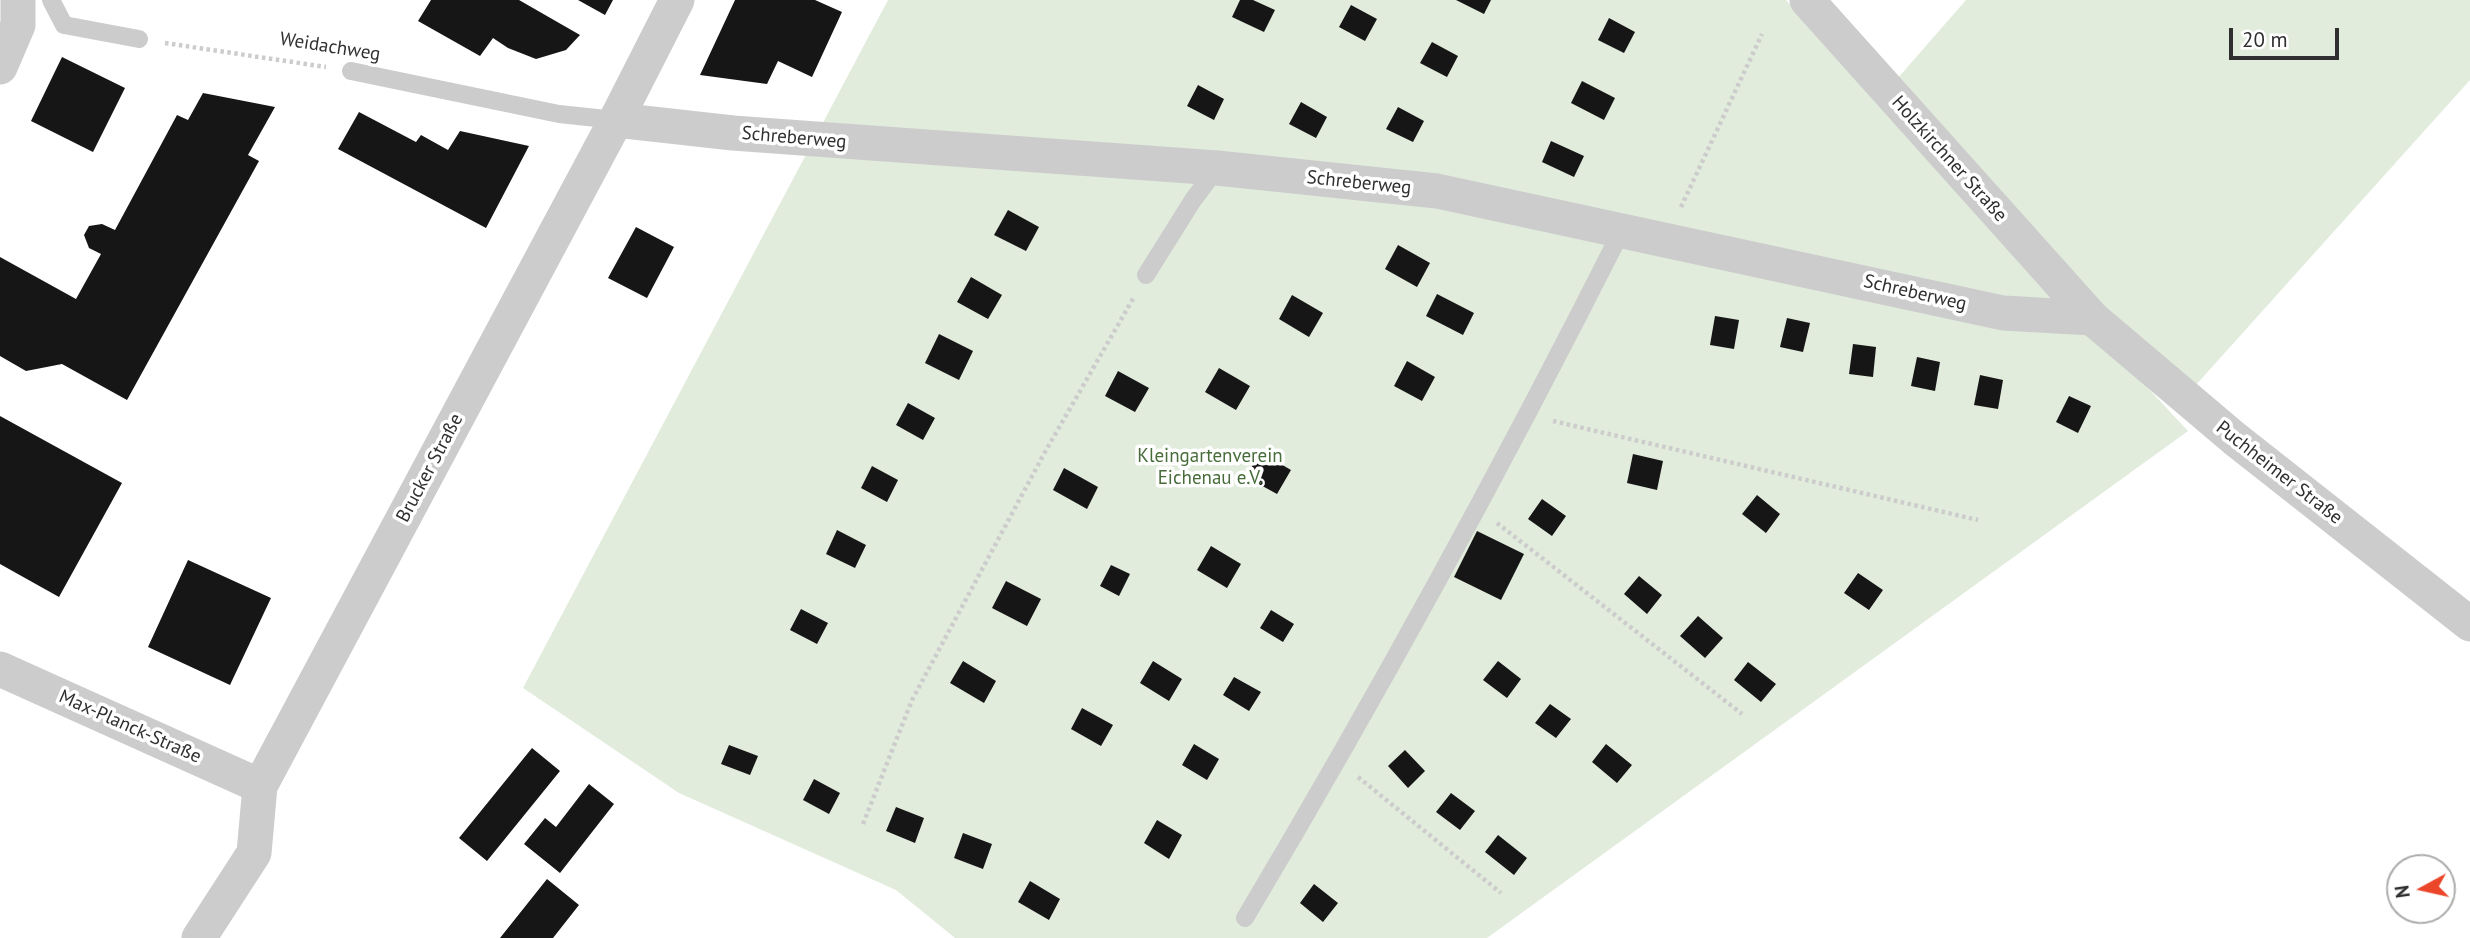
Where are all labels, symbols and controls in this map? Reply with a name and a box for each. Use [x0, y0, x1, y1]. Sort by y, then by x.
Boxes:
scale bar [2232, 14, 2342, 58]
text: 20 m [2242, 26, 2288, 53]
street label: Weidachweg [278, 28, 382, 66]
street label: Holzkirchner Straße [1886, 91, 2012, 227]
street label: Schreberweg [741, 122, 847, 154]
street label: Schreberweg [1306, 166, 1412, 200]
street label: Schreberweg [1861, 270, 1969, 316]
street label: Brucker Straße [392, 410, 468, 526]
street label: Puchheimer Straße [2211, 417, 2347, 529]
park label: Kleingartenverein Eichenau e.V. [1137, 446, 1283, 490]
street label: Max-Planck-Straße [55, 685, 205, 769]
north arrow [2386, 854, 2456, 924]
text: N [2389, 884, 2415, 900]

